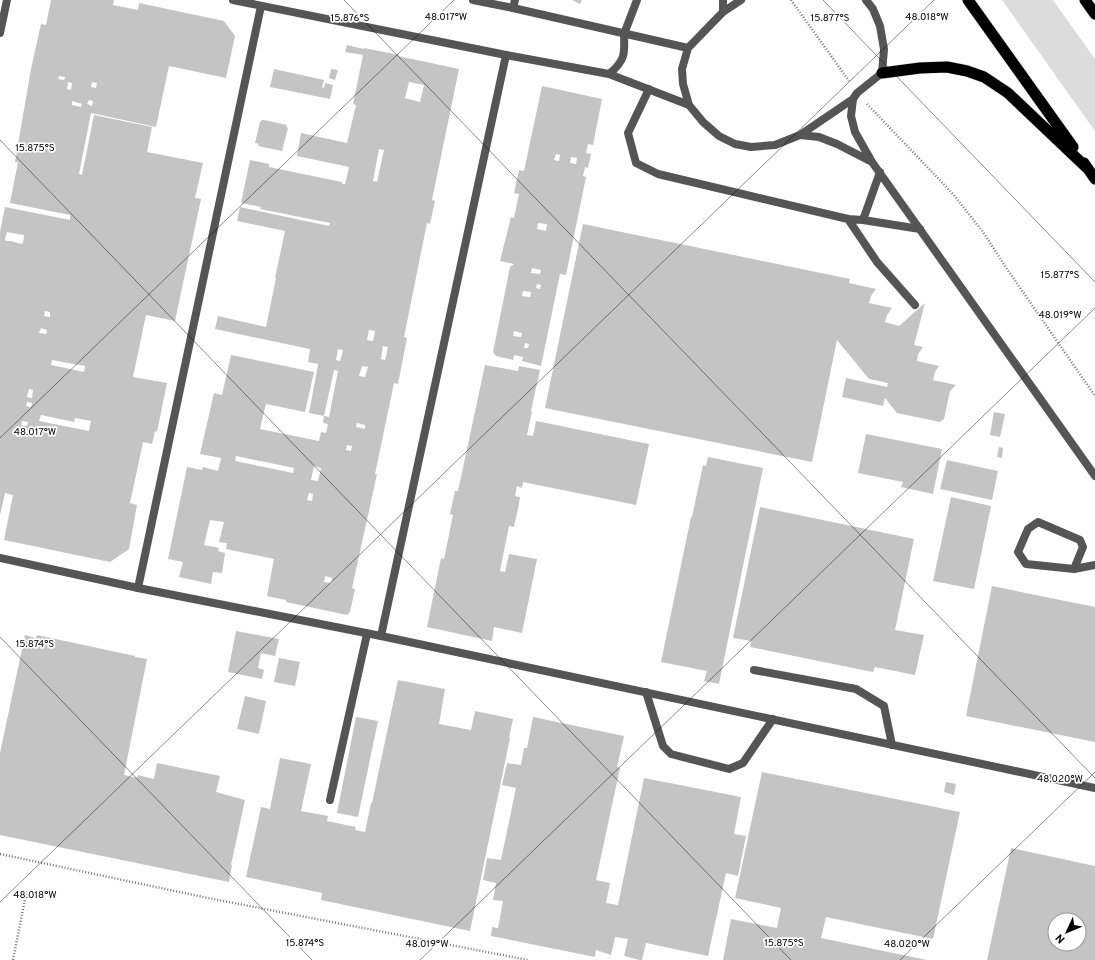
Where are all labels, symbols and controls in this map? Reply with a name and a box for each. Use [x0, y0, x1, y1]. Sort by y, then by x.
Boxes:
text: 48.017°W [425, 11, 467, 24]
text: 48.018°W [905, 11, 949, 24]
text: 15.876°S [331, 12, 369, 25]
text: 15.877°S [810, 12, 850, 25]
text: 15.875°S [15, 142, 55, 155]
text: 15.877°S [1040, 269, 1080, 282]
text: 48.019°W [1038, 309, 1082, 322]
text: 48.017°W [14, 426, 56, 439]
text: 15.874°S [16, 638, 54, 651]
text: 48.020°W [1037, 773, 1083, 786]
text: 48.018°W [13, 889, 57, 902]
north arrow [1047, 912, 1087, 952]
text: N [1053, 931, 1068, 946]
text: 15.874°S [286, 937, 324, 950]
text: 15.875°S [764, 937, 804, 950]
text: 48.019°W [405, 938, 449, 951]
text: 48.020°W [884, 938, 930, 951]

